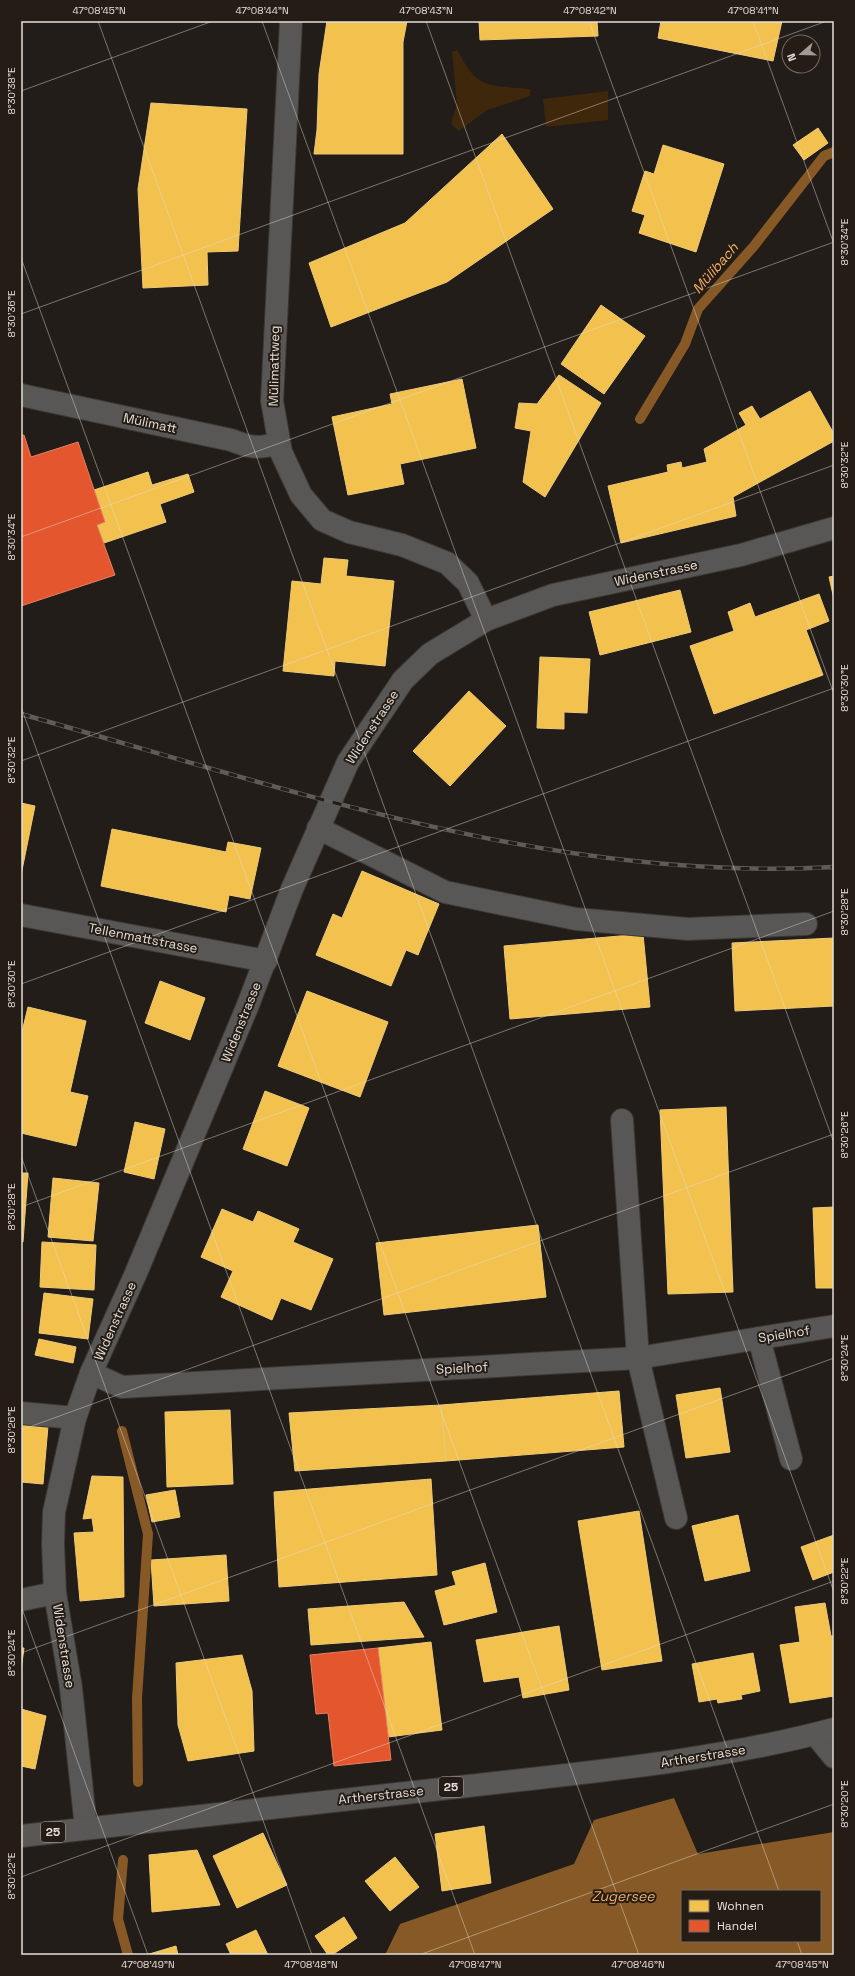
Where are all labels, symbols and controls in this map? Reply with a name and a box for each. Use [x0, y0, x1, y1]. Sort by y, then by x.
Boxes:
text: 47°08'45"N [72, 4, 126, 17]
text: 47°08'44"N [235, 4, 289, 17]
text: 47°08'43"N [399, 4, 453, 17]
text: 47°08'42"N [563, 4, 617, 17]
text: 47°08'41"N [727, 4, 779, 17]
north arrow [781, 34, 821, 74]
text: N [784, 52, 799, 63]
text: 8°30'38"E [5, 67, 18, 115]
text: 8°30'34"E [838, 218, 851, 265]
water label: Mülibach [688, 239, 742, 297]
text: 8°30'36"E [5, 290, 18, 338]
street label: Mülimattweg [265, 325, 283, 407]
street label: Mülimatt [122, 409, 178, 437]
text: 8°30'32"E [838, 441, 851, 488]
text: 8°30'34"E [5, 513, 18, 560]
street label: Widenstrasse [613, 556, 699, 590]
text: 8°30'30"E [838, 664, 851, 712]
street label: Widenstrasse [342, 687, 402, 767]
text: 8°30'32"E [5, 736, 18, 783]
text: 8°30'28"E [838, 888, 851, 936]
street label: Tellenmattstrasse [87, 919, 199, 957]
text: 8°30'30"E [5, 960, 18, 1008]
street label: Widenstrasse [217, 980, 265, 1064]
text: 8°30'26"E [838, 1111, 851, 1159]
text: 8°30'28"E [5, 1183, 18, 1231]
street label: Widenstrasse [90, 1279, 140, 1363]
street label: Spielhof [757, 1322, 811, 1346]
text: 8°30'24"E [838, 1334, 851, 1381]
street label: Spielhof [436, 1358, 489, 1378]
text: 8°30'26"E [5, 1406, 18, 1454]
text: 8°30'22"E [838, 1557, 851, 1604]
street label: Widenstrasse [49, 1603, 79, 1689]
text: 8°30'24"E [5, 1629, 18, 1676]
street label: Artherstrasse [659, 1741, 747, 1771]
road number: 25 [439, 1777, 463, 1797]
text: 8°30'20"E [838, 1780, 851, 1828]
street label: Artherstrasse [337, 1782, 425, 1808]
road number: 25 [41, 1822, 65, 1842]
text: 8°30'22"E [5, 1852, 18, 1899]
water label: Zugersee [592, 1887, 655, 1905]
legend [681, 1890, 821, 1942]
text: Wohnen [717, 1898, 764, 1914]
text: Handel [717, 1918, 757, 1934]
text: 47°08'49"N [121, 1958, 175, 1971]
text: 47°08'48"N [284, 1958, 338, 1971]
text: 47°08'47"N [449, 1958, 501, 1971]
text: 47°08'46"N [611, 1958, 665, 1971]
text: 47°08'45"N [775, 1958, 829, 1971]

